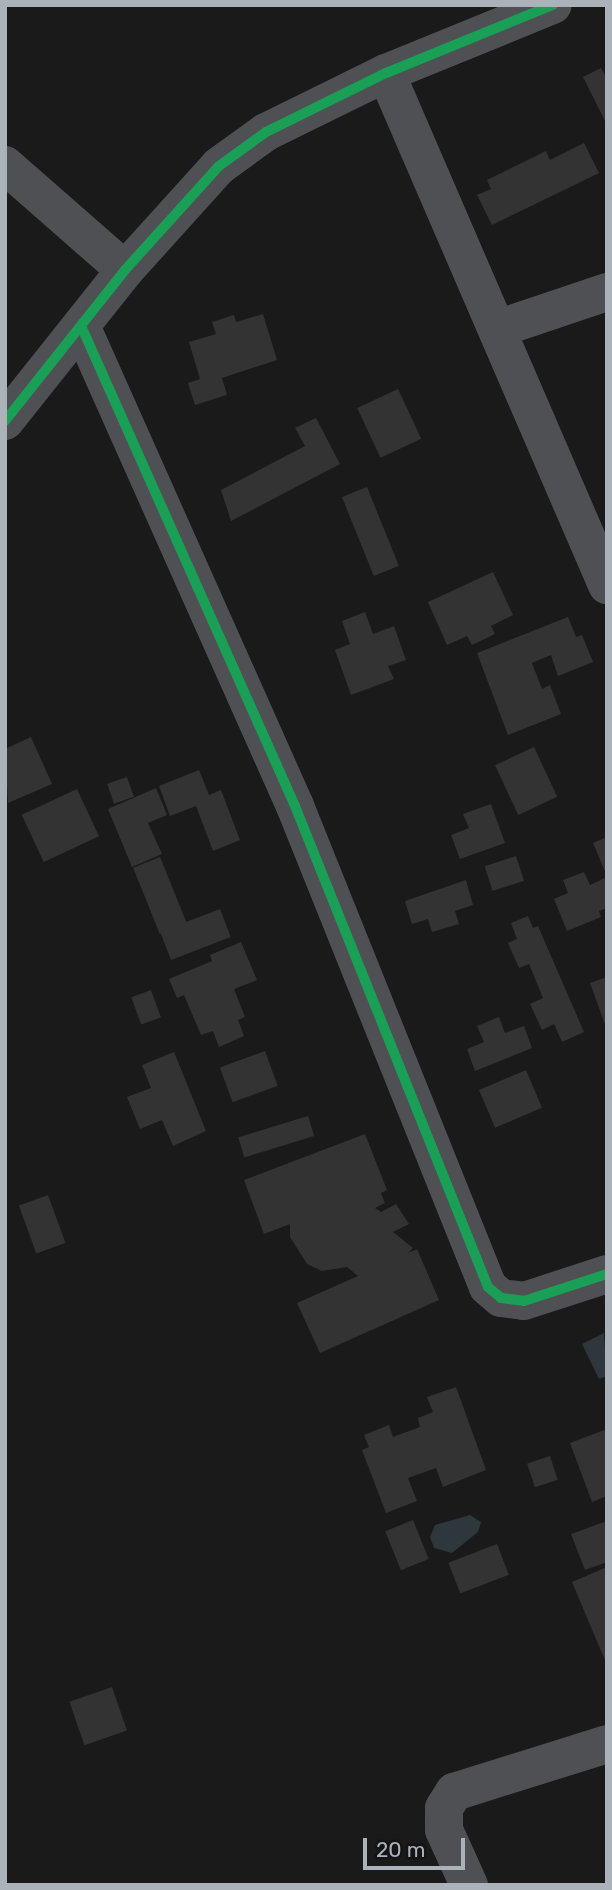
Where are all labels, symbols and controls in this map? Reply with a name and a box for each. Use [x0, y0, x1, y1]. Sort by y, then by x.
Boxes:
scale bar [367, 1824, 468, 1868]
text: 20 m [376, 1837, 425, 1862]

